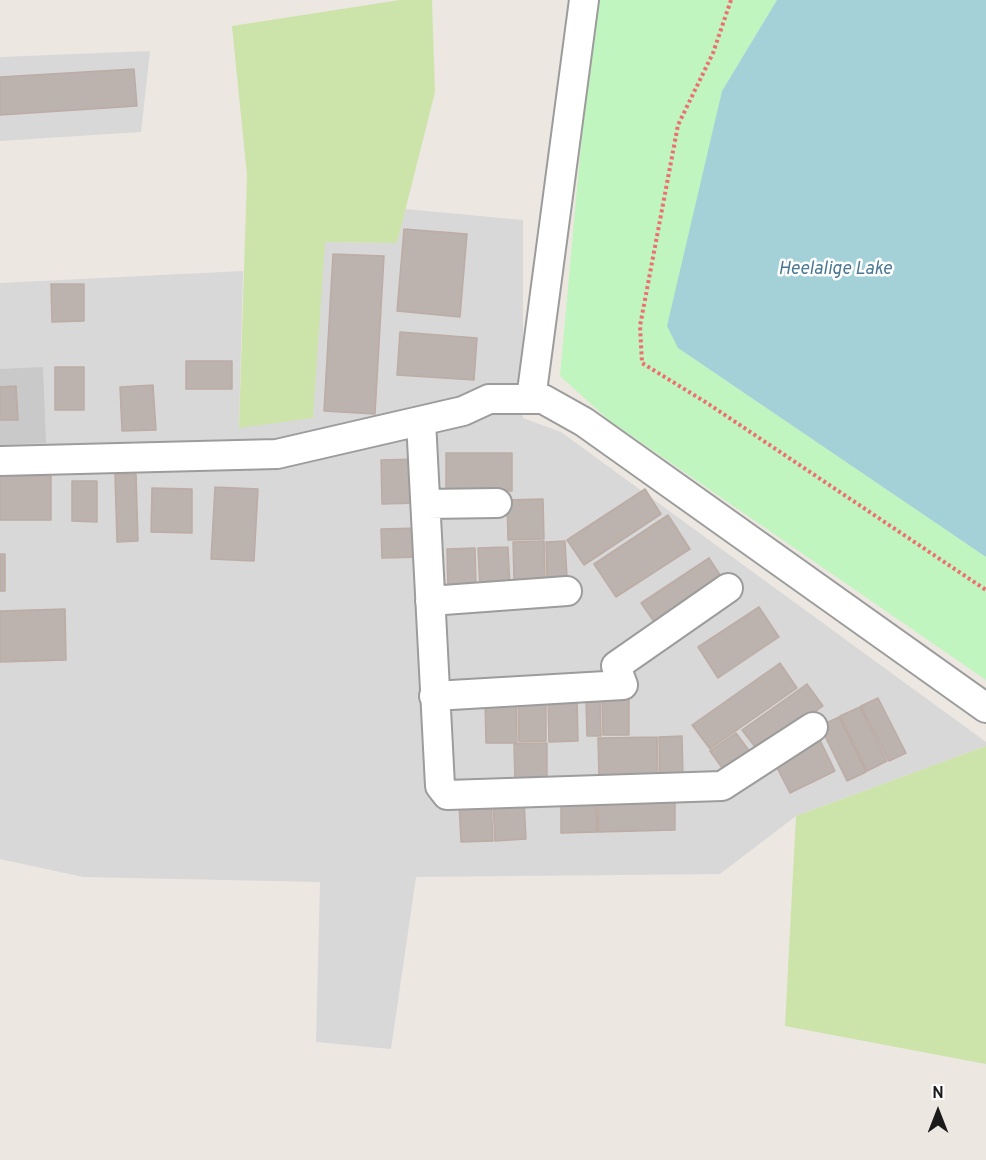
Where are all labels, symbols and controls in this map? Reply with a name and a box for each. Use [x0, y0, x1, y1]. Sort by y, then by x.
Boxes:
water label: Heelalige Lake [778, 259, 892, 281]
north arrow [908, 1082, 968, 1142]
text: N [932, 1084, 944, 1104]

